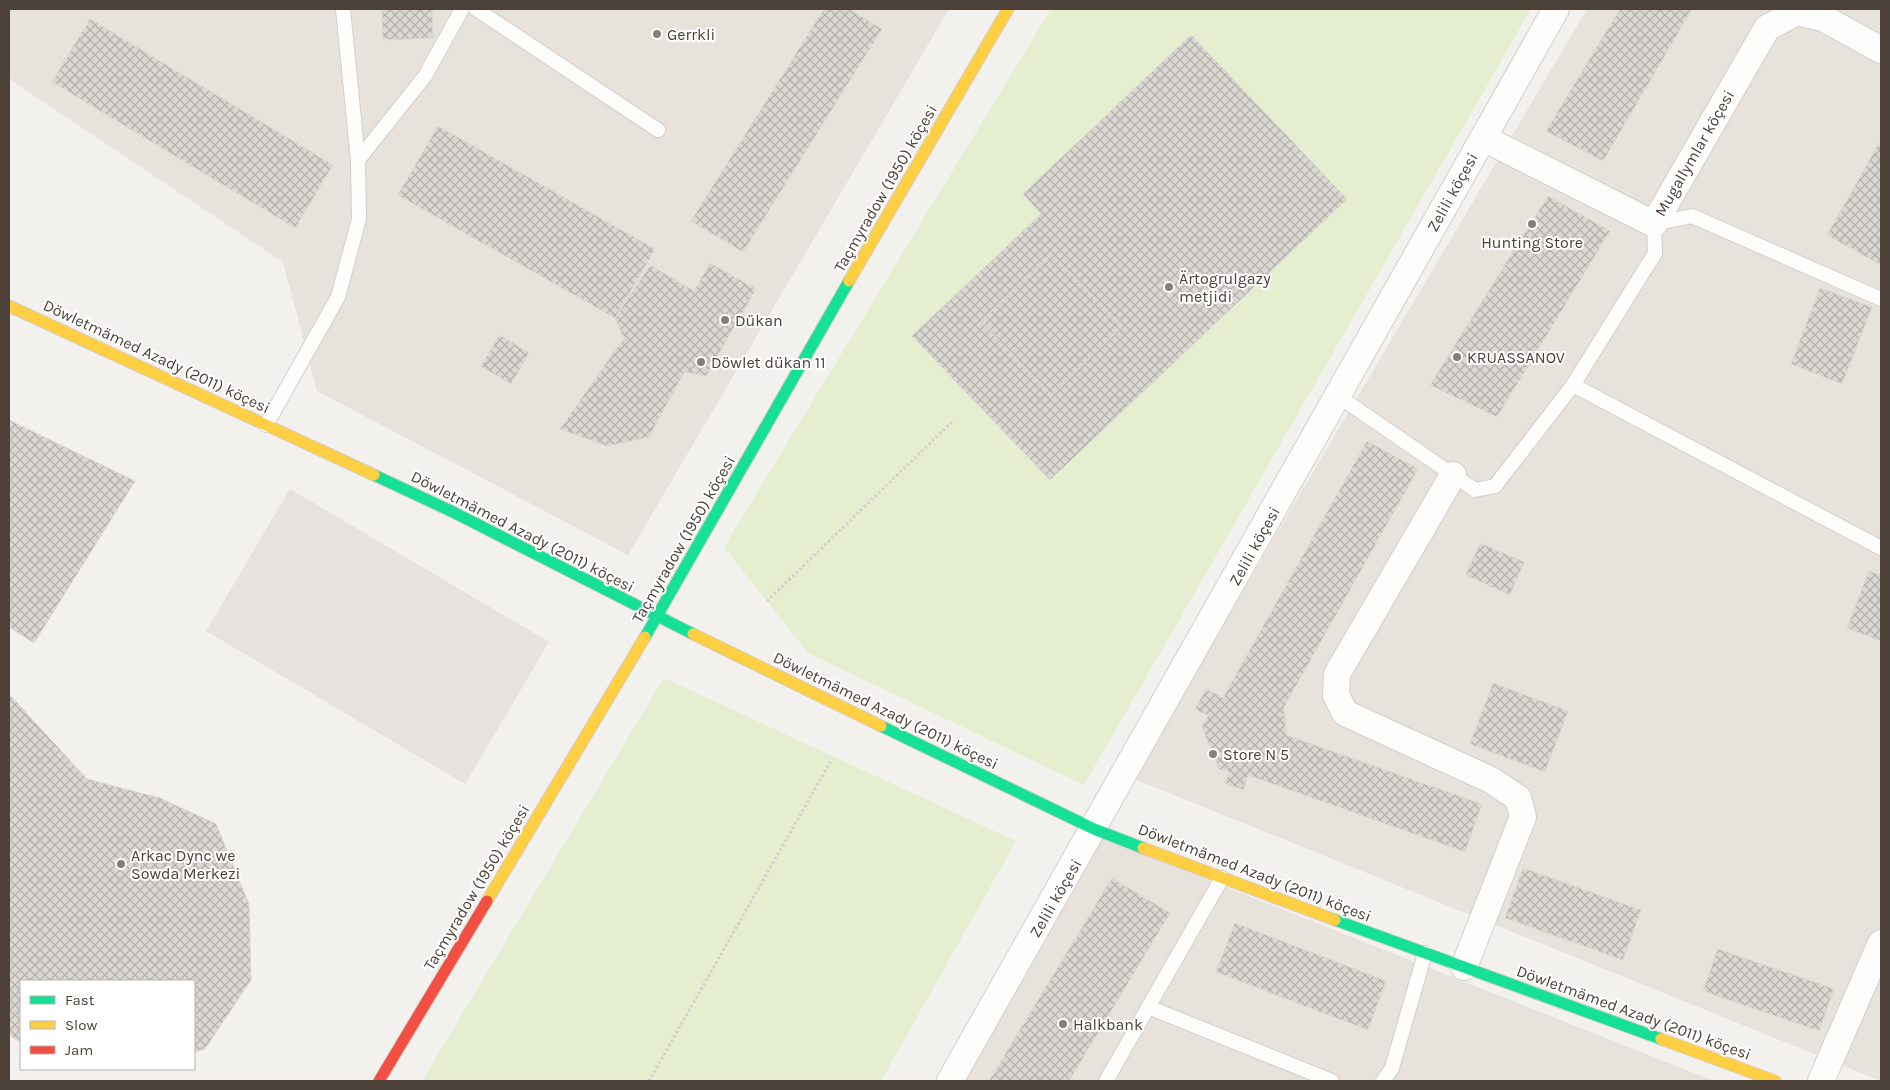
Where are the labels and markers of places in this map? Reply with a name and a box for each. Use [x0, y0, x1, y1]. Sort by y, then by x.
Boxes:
place label: Gerrkli [667, 25, 715, 44]
marker: Gerrkli [651, 28, 663, 40]
marker: Hunting Store [1526, 218, 1538, 230]
place label: Hunting Store [1481, 233, 1583, 252]
place label: Ärtogrulgazy metjidi [1179, 269, 1271, 306]
marker: Ärtogrulgazy metjidi [1163, 281, 1175, 293]
place label: Dükan [735, 311, 783, 330]
marker: Dükan [719, 314, 731, 326]
place label: KRUASSANOV [1467, 348, 1565, 367]
marker: KRUASSANOV [1451, 351, 1463, 363]
place label: Döwlet dükan 11 [711, 353, 825, 372]
marker: Döwlet dükan 11 [695, 356, 707, 368]
place label: Store N 5 [1223, 745, 1289, 764]
marker: Store N 5 [1207, 748, 1219, 760]
place label: Arkac Dync we Sowda Merkezi [131, 846, 240, 883]
marker: Arkac Dync we Sowda Merkezi [115, 858, 127, 870]
place label: Halkbank [1073, 1015, 1143, 1034]
marker: Halkbank [1057, 1018, 1069, 1030]

